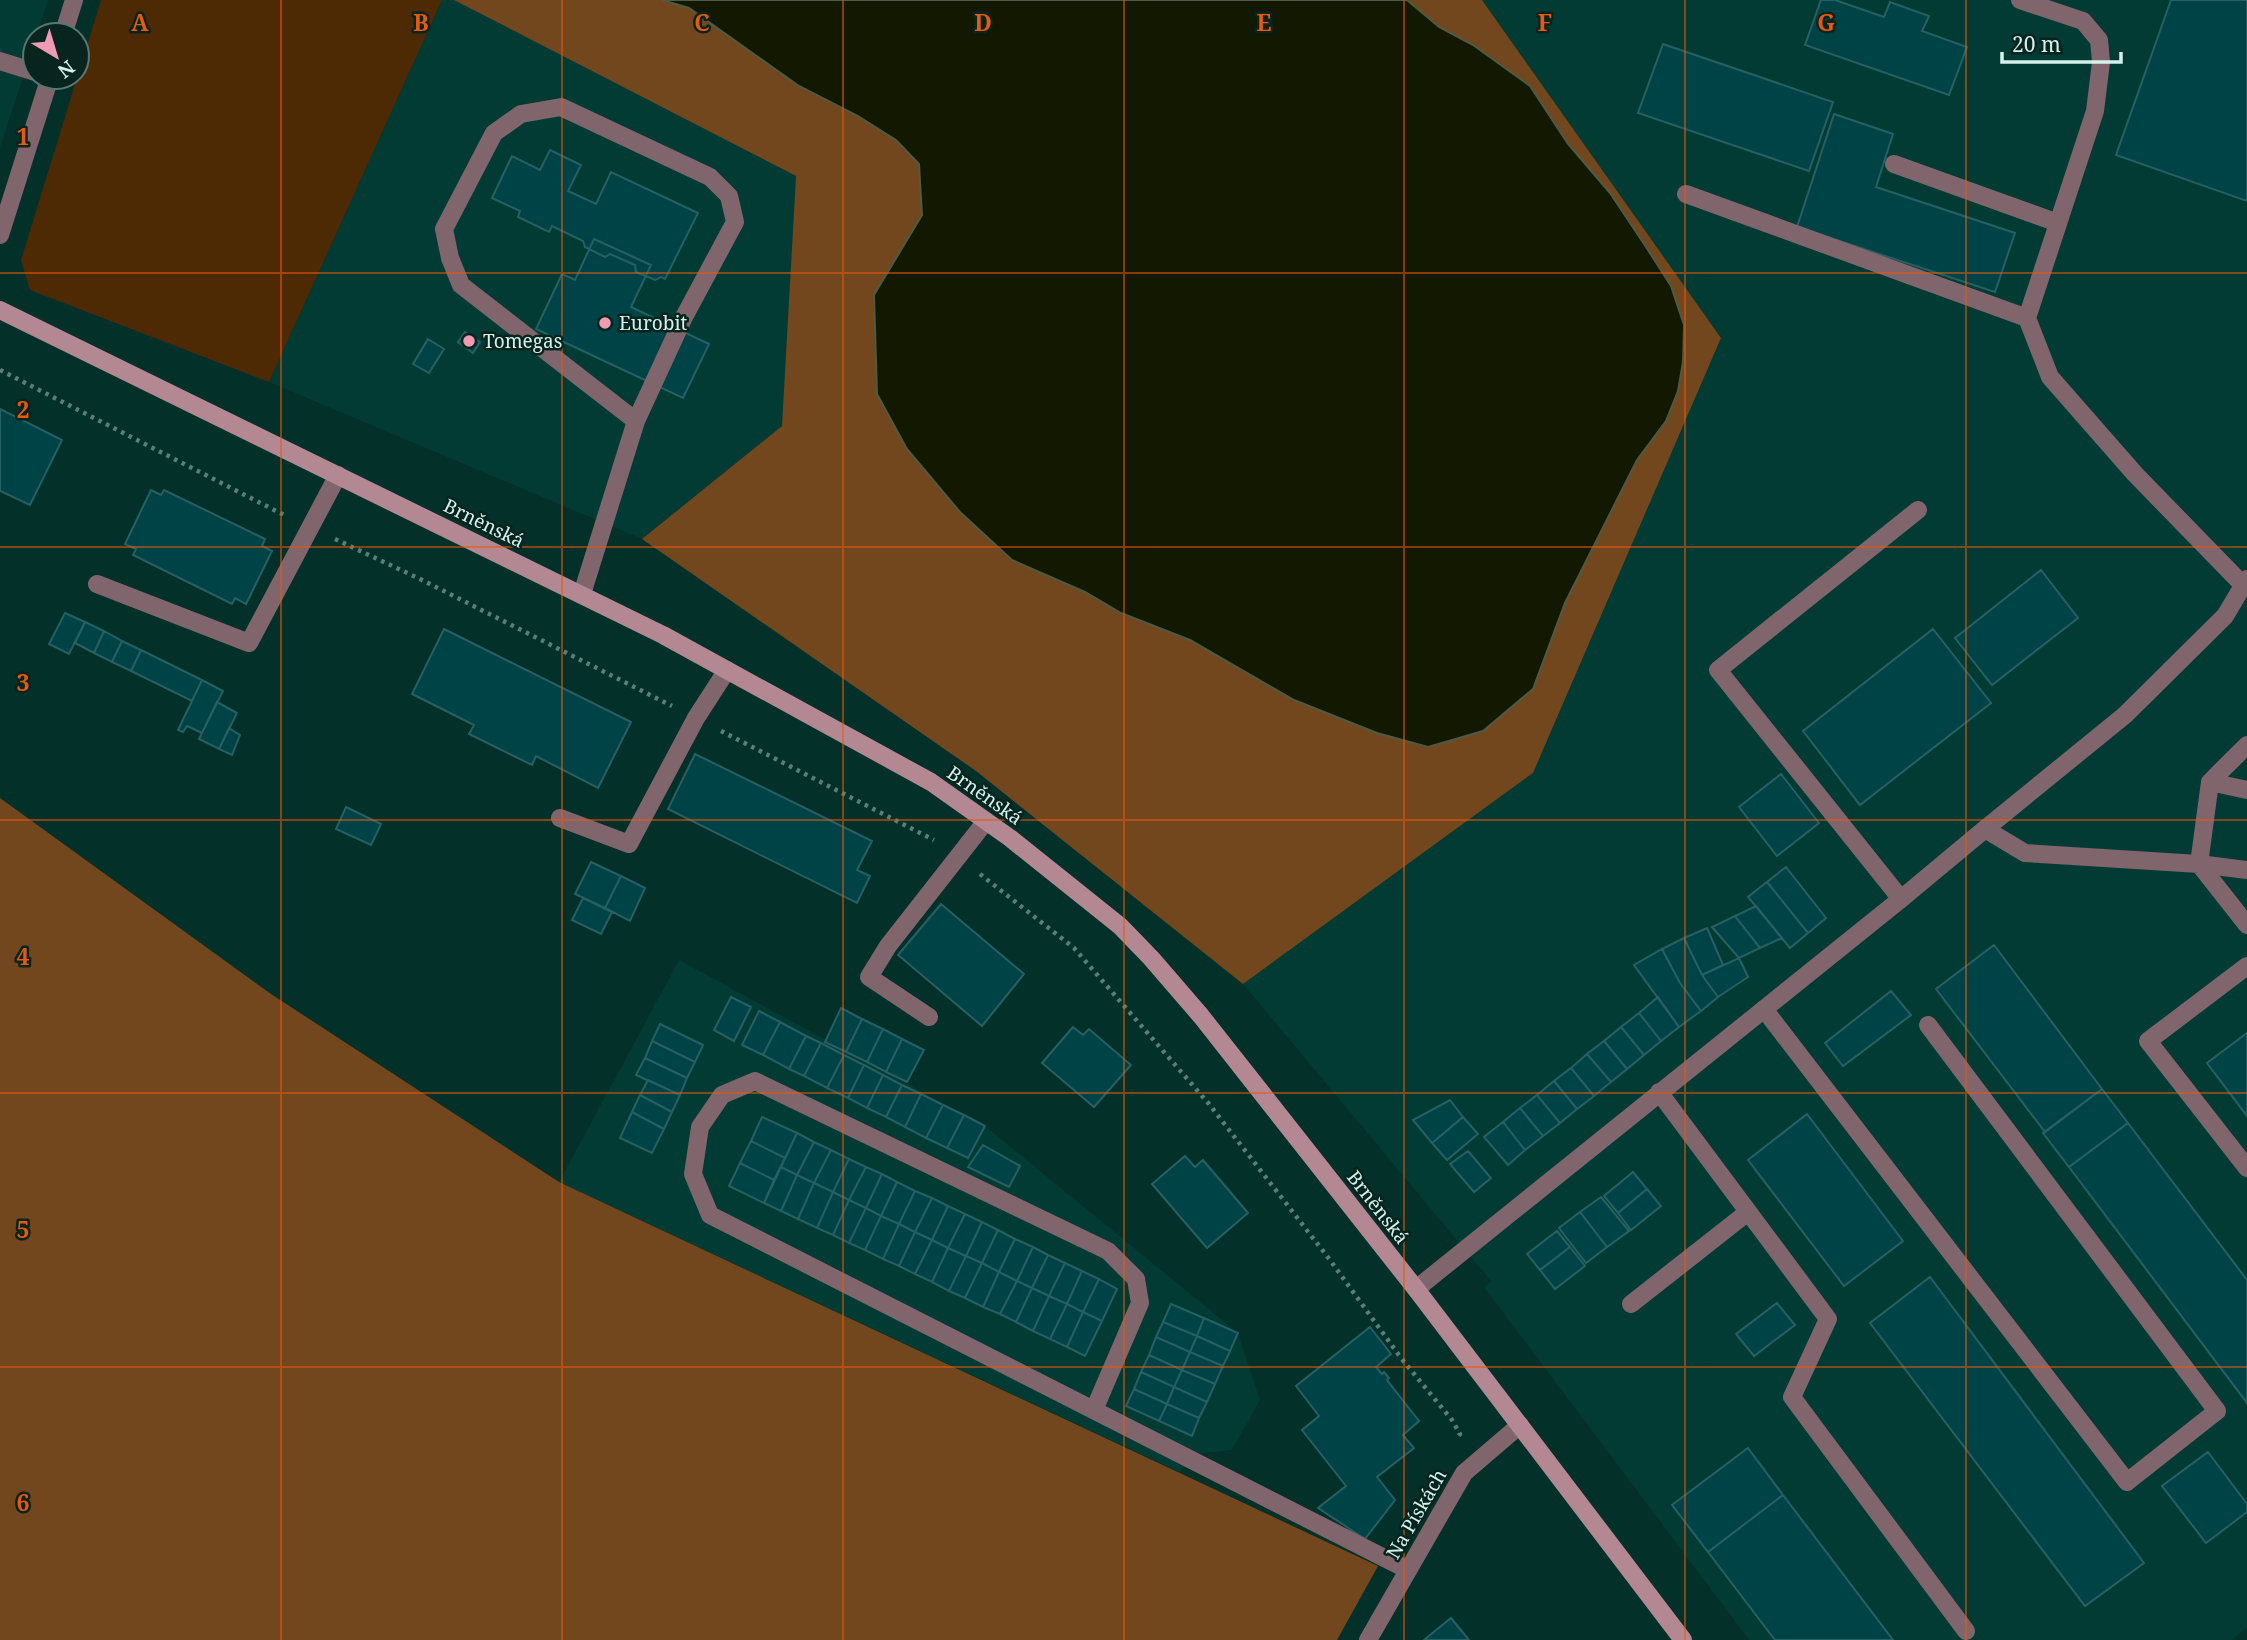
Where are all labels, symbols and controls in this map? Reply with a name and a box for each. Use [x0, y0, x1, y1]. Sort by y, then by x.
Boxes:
text: A [131, 6, 149, 38]
text: B [413, 6, 429, 38]
text: C [694, 6, 710, 38]
text: D [974, 6, 992, 38]
text: E [1256, 6, 1272, 38]
text: F [1538, 6, 1552, 38]
text: G [1817, 6, 1835, 38]
north arrow [21, 21, 91, 91]
scale bar [2002, 21, 2121, 65]
text: 20 m [2012, 30, 2061, 58]
text: N [53, 55, 80, 84]
text: 1 [17, 120, 30, 152]
place label: Eurobit [619, 310, 688, 336]
marker: Eurobit [597, 315, 613, 331]
place label: Tomegas [483, 328, 562, 354]
marker: Tomegas [461, 333, 477, 349]
text: 2 [17, 393, 30, 425]
street label: Brněnská [439, 492, 529, 554]
text: 3 [17, 666, 30, 698]
street label: Brněnská [942, 760, 1028, 830]
text: 4 [17, 940, 30, 972]
street label: Brněnská [1341, 1165, 1415, 1249]
text: 5 [17, 1213, 30, 1245]
street label: Na Pískách [1380, 1464, 1452, 1564]
text: 6 [17, 1486, 30, 1518]

